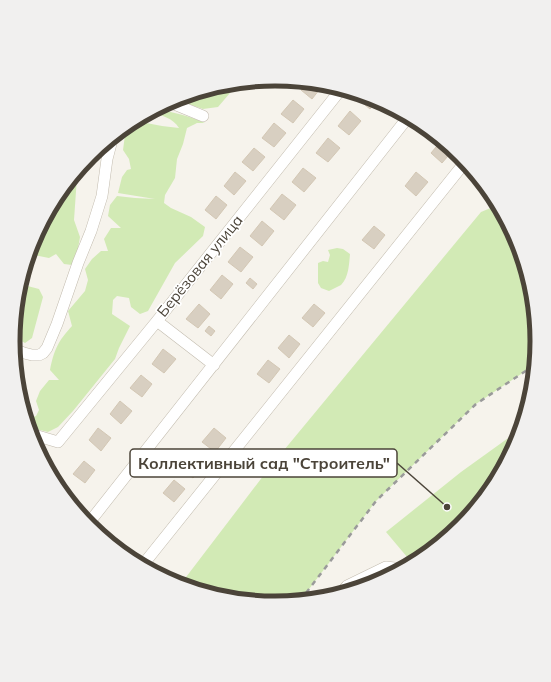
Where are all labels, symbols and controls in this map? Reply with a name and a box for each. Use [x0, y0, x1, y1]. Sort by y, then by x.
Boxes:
street label: Берёзовая улица [153, 211, 247, 320]
callout: Коллективный сад "Строитель" [130, 449, 397, 477]
text: Коллективный сад "Строитель" [138, 453, 390, 473]

